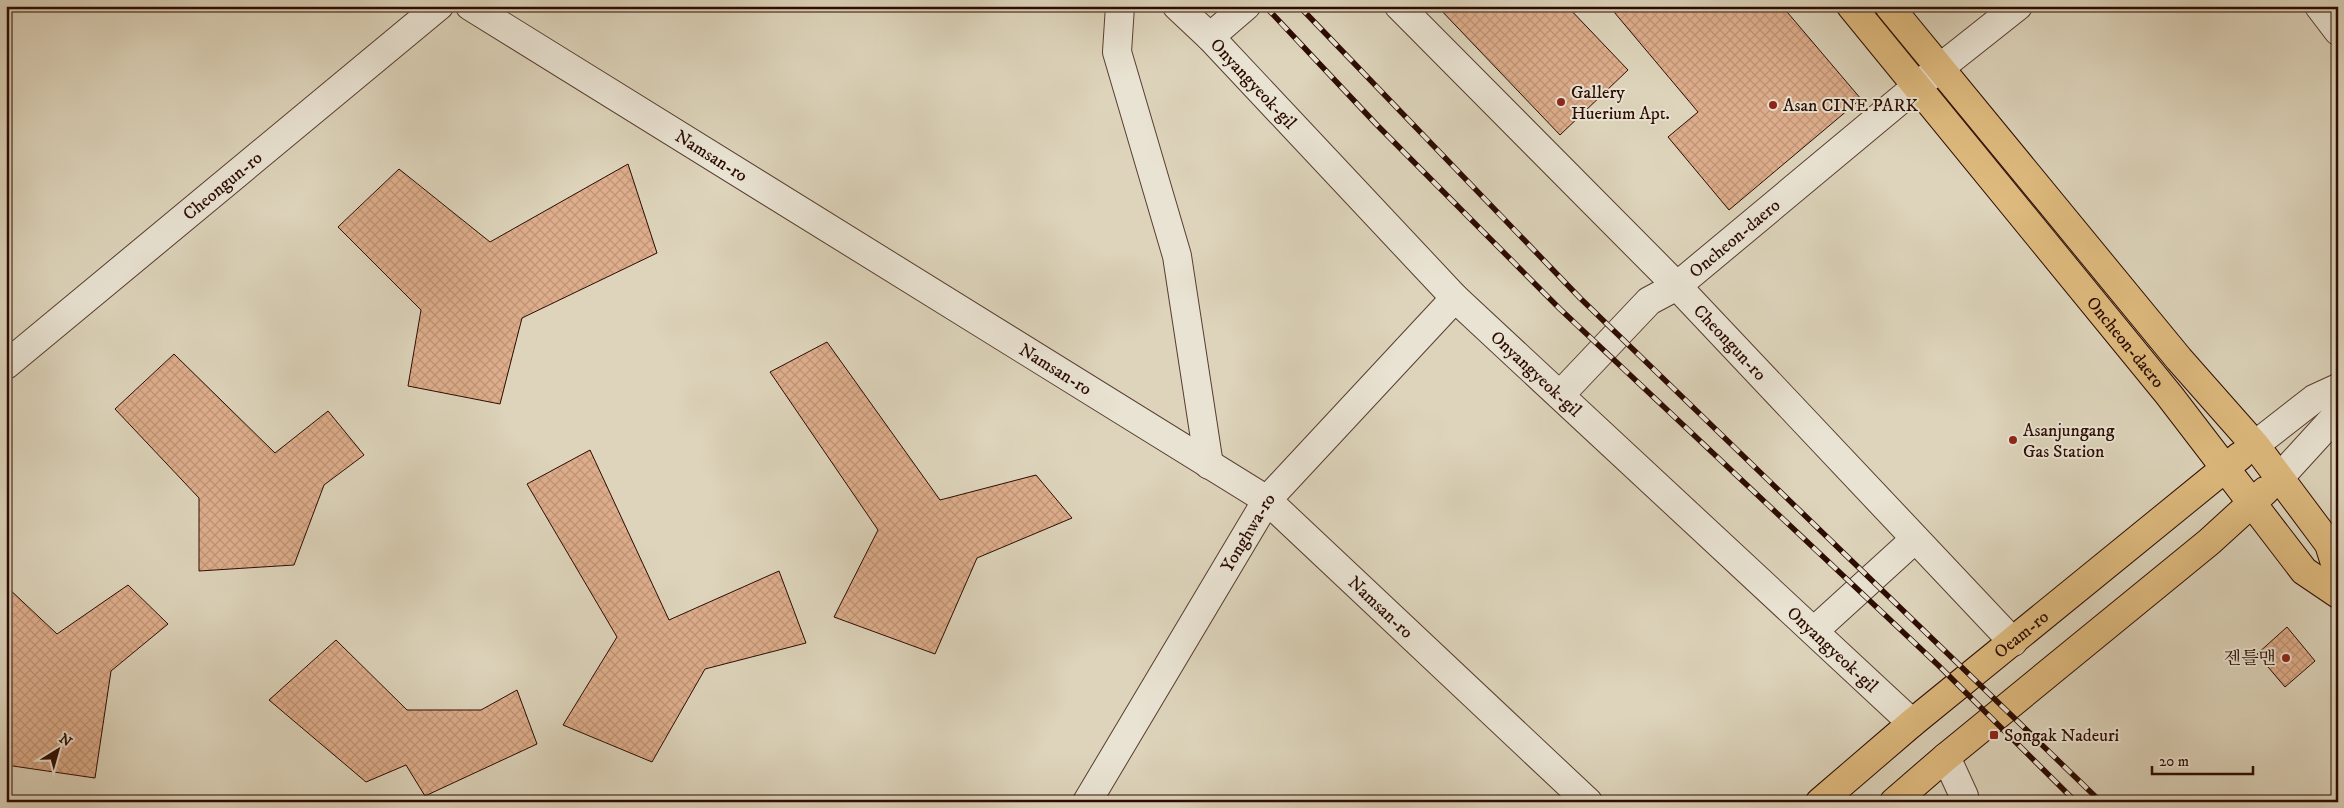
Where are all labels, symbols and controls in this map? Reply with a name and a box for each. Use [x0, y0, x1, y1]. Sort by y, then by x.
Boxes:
street label: Onyangyeok-gil [1205, 34, 1301, 135]
place label: Gallery Huerium Apt. [1571, 82, 1670, 125]
place label: Asan CINE PARK [1783, 95, 1919, 117]
marker: Gallery Huerium Apt. [1555, 96, 1567, 108]
marker: Asan CINE PARK [1767, 99, 1779, 111]
street label: Namsan-ro [670, 126, 751, 187]
street label: Cheongun-ro [179, 147, 267, 226]
street label: Oncheon-daero [1685, 195, 1785, 283]
street label: Oncheon-daero [2081, 292, 2169, 393]
street label: Cheongun-ro [1688, 300, 1771, 386]
street label: Onyangyeok-gil [1485, 326, 1586, 422]
street label: Namsan-ro [1015, 339, 1096, 401]
place label: Asanjungang Gas Station [2023, 420, 2115, 463]
marker: Asanjungang Gas Station [2007, 434, 2019, 446]
street label: Yonghwa-ro [1217, 488, 1280, 576]
street label: Namsan-ro [1343, 572, 1418, 644]
street label: Onyangyeok-gil [1782, 602, 1883, 698]
street label: Oeam-ro [1990, 606, 2054, 664]
place label: 젠틀맨 [2224, 648, 2276, 670]
marker: 젠틀맨 [2280, 652, 2292, 664]
place label: Songak Nadeuri [2004, 725, 2119, 747]
north arrow [32, 726, 82, 776]
marker: Songak Nadeuri [1988, 729, 2000, 741]
text: N [55, 730, 76, 751]
scale bar [2152, 743, 2253, 775]
text: 20 m [2159, 752, 2189, 771]

